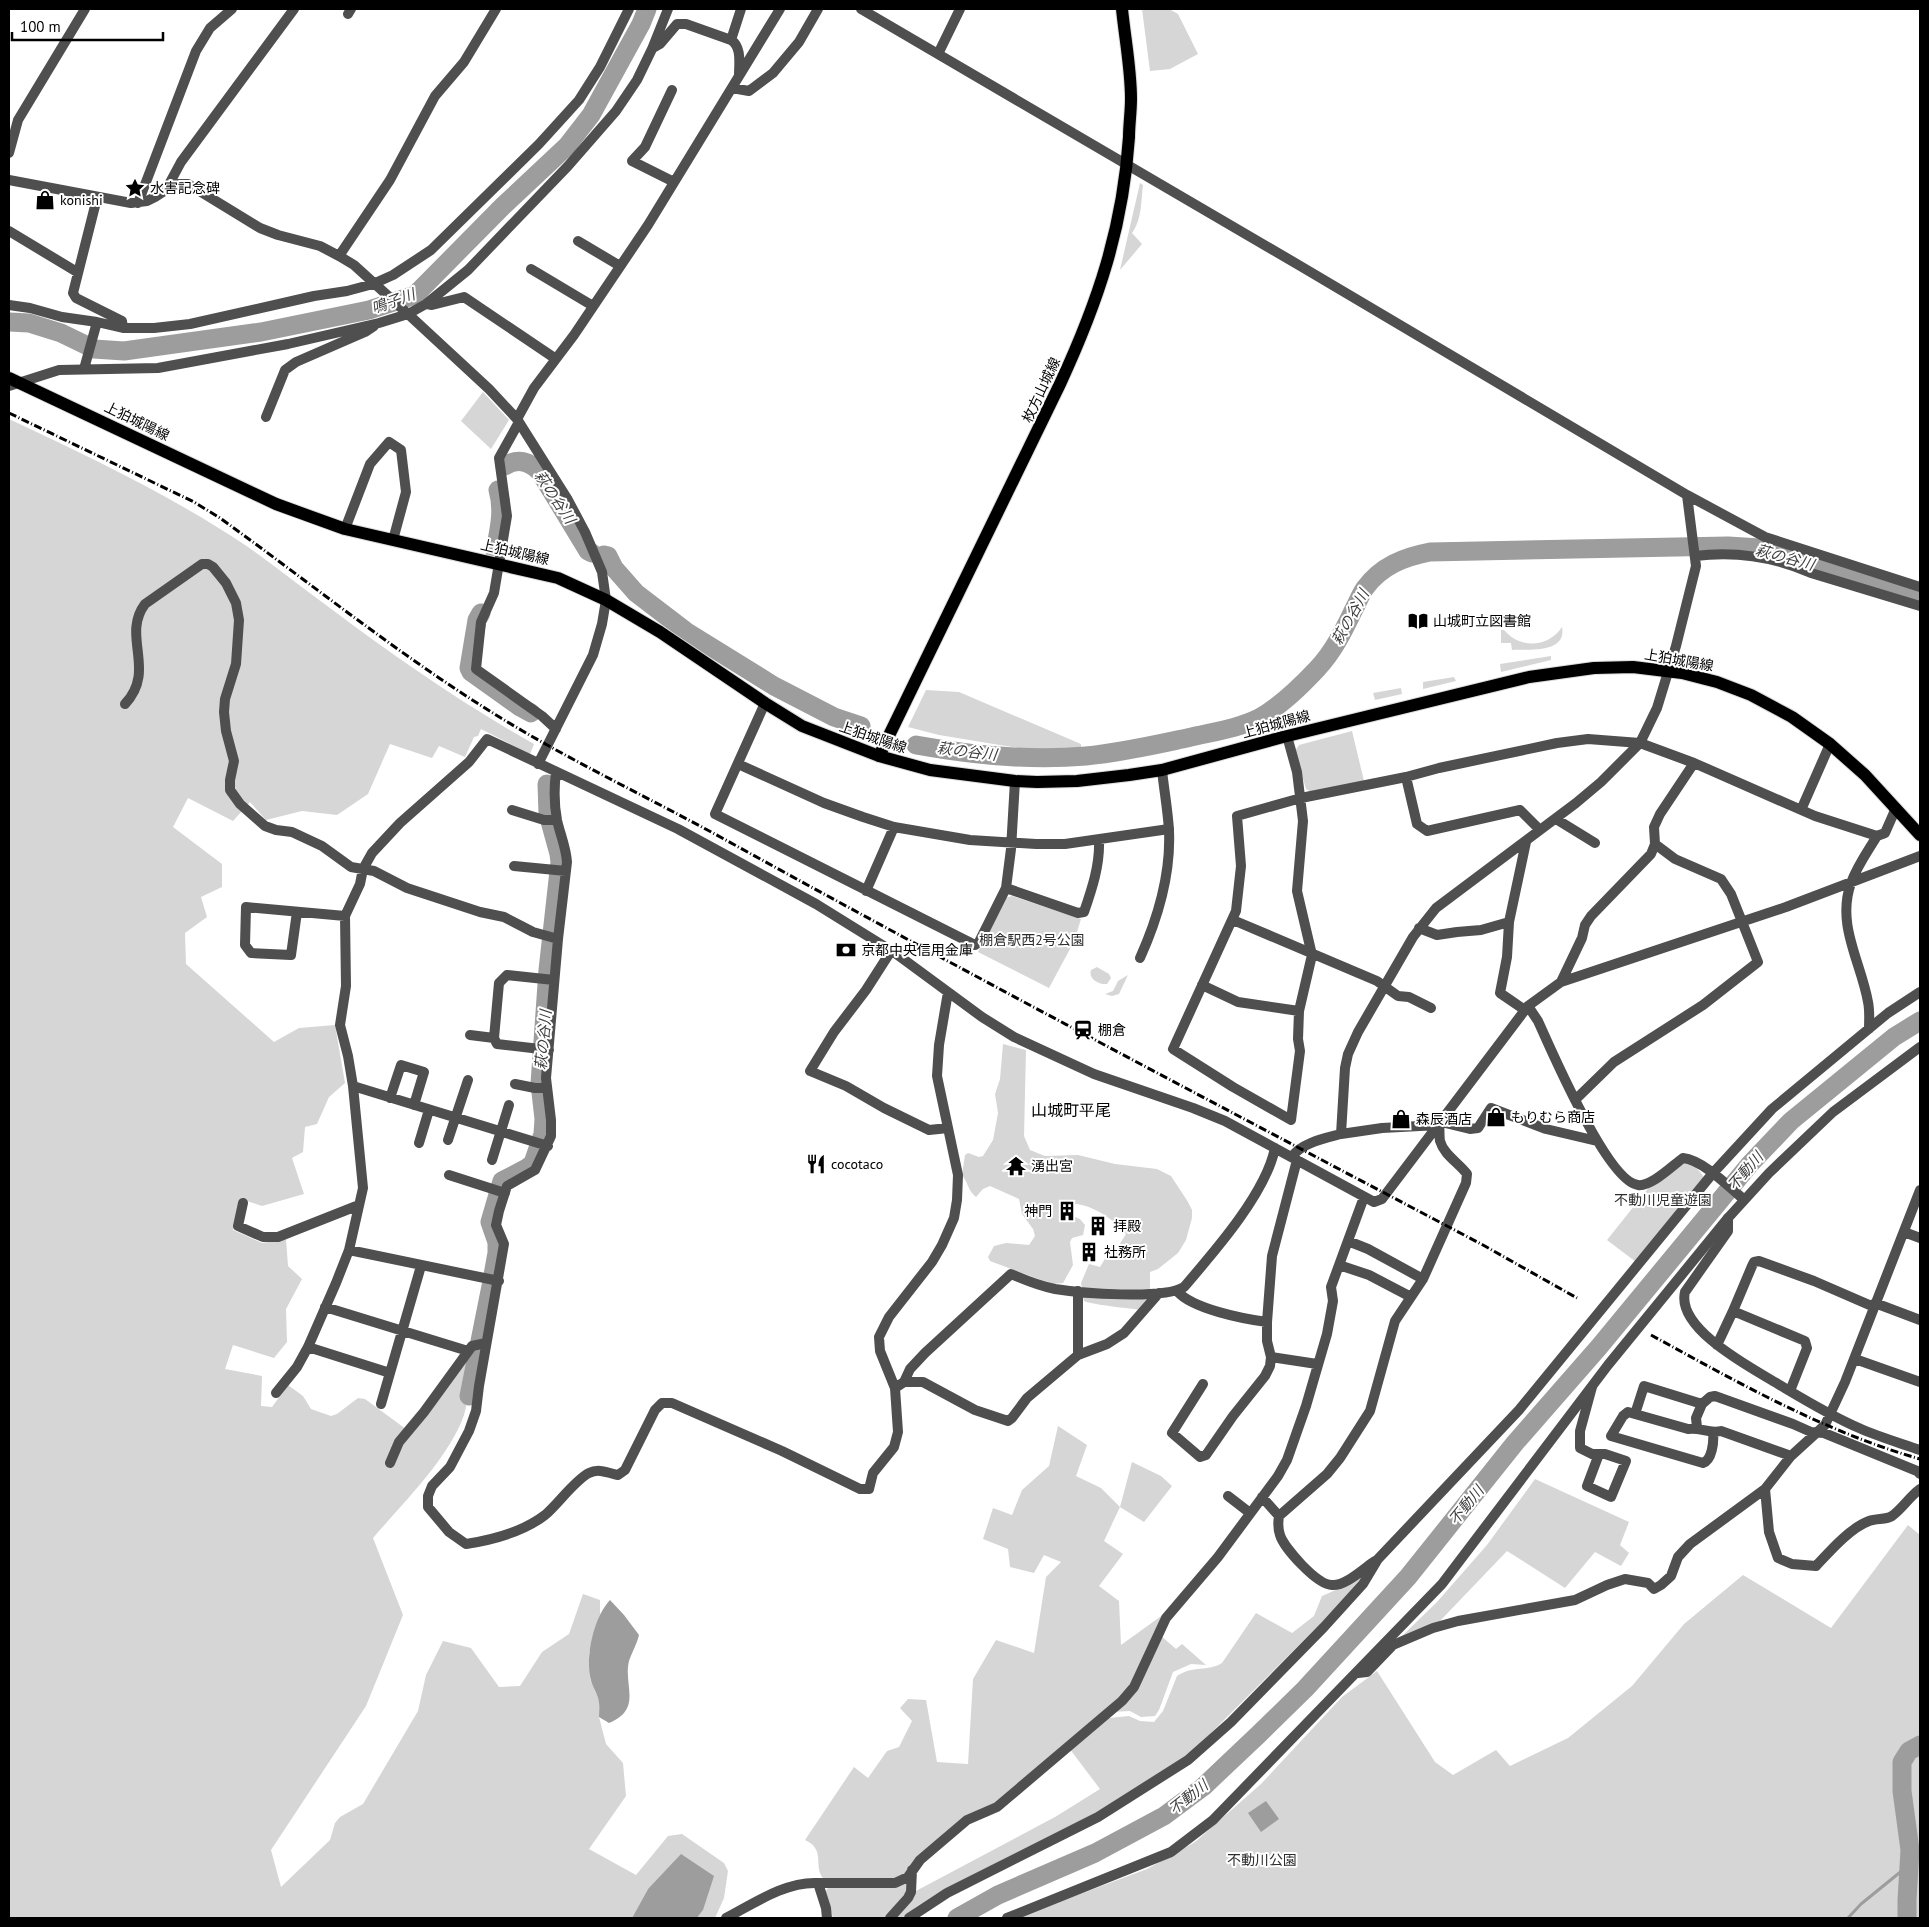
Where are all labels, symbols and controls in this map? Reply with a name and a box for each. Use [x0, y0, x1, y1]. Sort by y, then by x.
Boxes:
scale bar [12, 10, 164, 42]
text: 100 m [20, 17, 61, 36]
place icon: 水害記念碑 [124, 177, 146, 199]
place label: 水害記念碑 [150, 179, 220, 197]
shop icon: konishi [34, 189, 56, 211]
place label: konishi [60, 191, 103, 209]
water label: 鳴子川 [369, 284, 419, 318]
street label: 枚方山城線 [1018, 354, 1064, 426]
street label: 上狛城陽線 [102, 398, 172, 444]
water label: 萩の谷川 [530, 467, 581, 529]
street label: 上狛城陽線 [479, 535, 551, 569]
water label: 萩の谷川 [1754, 540, 1818, 574]
water label: 萩の谷川 [1327, 584, 1374, 648]
library icon: 山城町立図書館 [1407, 610, 1429, 632]
place label: 山城町立図書館 [1433, 612, 1531, 630]
street label: 上狛城陽線 [1643, 645, 1715, 675]
street label: 上狛城陽線 [1240, 706, 1312, 742]
street label: 上狛城陽線 [837, 717, 909, 757]
water label: 萩の谷川 [936, 738, 1000, 764]
park label: 棚倉駅西2号公園 [979, 931, 1085, 949]
bank icon: 京都中央信用金庫 [835, 939, 857, 961]
place label: 京都中央信用金庫 [861, 941, 973, 959]
water label: 萩の谷川 [531, 1007, 555, 1071]
station icon: 棚倉 [1072, 1019, 1094, 1041]
place label: 棚倉 [1098, 1021, 1126, 1039]
district label: 山城町平尾 [1031, 1100, 1111, 1120]
shop icon: もりむら商店 [1485, 1106, 1507, 1128]
shop icon: 森辰酒店 [1390, 1108, 1412, 1130]
place label: もりむら商店 [1511, 1108, 1595, 1126]
place label: 森辰酒店 [1416, 1110, 1472, 1128]
water label: 不動川 [1723, 1146, 1768, 1194]
restaurant icon: cocotaco [805, 1153, 827, 1175]
place label: cocotaco [831, 1155, 883, 1173]
temple icon: 湧出宮 [1005, 1155, 1027, 1177]
place label: 湧出宮 [1031, 1157, 1073, 1175]
park label: 不動川児童遊園 [1614, 1191, 1712, 1209]
building icon: 神門 [1056, 1200, 1078, 1222]
place label: 神門 [1024, 1202, 1052, 1220]
building icon: 拝殿 [1087, 1215, 1109, 1237]
place label: 拝殿 [1113, 1217, 1141, 1235]
building icon: 社務所 [1078, 1241, 1100, 1263]
place label: 社務所 [1104, 1243, 1146, 1261]
water label: 不動川 [1444, 1480, 1489, 1528]
water label: 不動川 [1164, 1774, 1213, 1818]
park label: 不動川公園 [1227, 1851, 1297, 1869]

